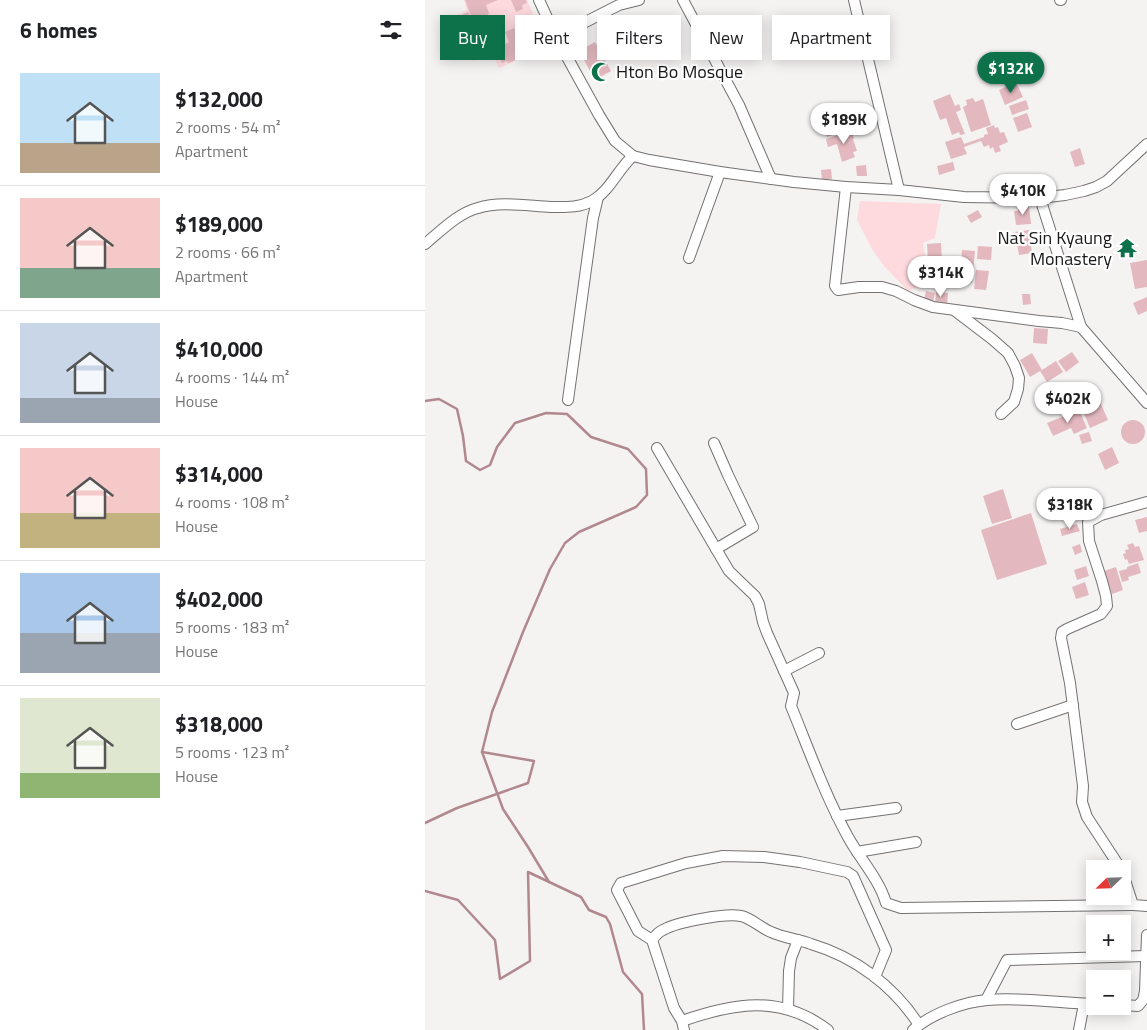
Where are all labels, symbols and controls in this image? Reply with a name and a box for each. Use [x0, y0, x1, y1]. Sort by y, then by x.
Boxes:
text: 6 homes [20, 14, 97, 46]
chip: Buy [440, 15, 505, 60]
chip: Rent [515, 15, 587, 60]
chip: Filters [597, 15, 681, 60]
chip: New [691, 15, 762, 60]
chip: Apartment [772, 15, 890, 60]
icon: filters [377, 16, 405, 44]
pin: $132K [976, 52, 1046, 94]
text: $132K [988, 56, 1034, 80]
place label: Hton Bo Mosque [616, 58, 743, 85]
mosque icon: Hton Bo Mosque [590, 61, 612, 83]
text: $132,000 [175, 83, 263, 115]
icon: home [60, 93, 120, 153]
pin: $189K [809, 102, 879, 145]
text: $189K [821, 107, 867, 131]
text: 2 rooms · 54 m² [175, 115, 280, 139]
text: Apartment [175, 139, 248, 163]
pin: $410K [988, 174, 1058, 216]
text: $410K [1000, 178, 1046, 202]
text: $189,000 [175, 208, 263, 240]
icon: home [60, 218, 120, 278]
place label: Nat Sin Kyaung Monastery [997, 224, 1112, 272]
temple icon: Nat Sin Kyaung Monastery [1116, 237, 1138, 259]
text: 2 rooms · 66 m² [175, 240, 280, 264]
pin: $314K [906, 256, 976, 298]
text: $314K [918, 260, 964, 284]
text: Apartment [175, 264, 248, 288]
text: $410,000 [175, 333, 263, 365]
icon: home [60, 343, 120, 403]
text: 4 rooms · 144 m² [175, 365, 289, 389]
pin: $402K [1033, 382, 1103, 424]
text: $402K [1045, 386, 1091, 410]
text: House [175, 389, 218, 413]
text: $314,000 [175, 458, 263, 490]
icon: home [60, 468, 120, 528]
pin: $318K [1035, 488, 1105, 530]
text: 4 rooms · 108 m² [175, 490, 289, 514]
text: $318K [1047, 492, 1093, 516]
text: House [175, 514, 218, 538]
text: $402,000 [175, 583, 263, 615]
icon: home [60, 593, 120, 653]
text: 5 rooms · 183 m² [175, 615, 289, 639]
text: House [175, 639, 218, 663]
text: $318,000 [175, 708, 263, 740]
icon: home [60, 718, 120, 778]
text: 5 rooms · 123 m² [175, 740, 289, 764]
text: House [175, 764, 218, 788]
north arrow [1086, 860, 1131, 905]
map controls [1086, 860, 1131, 1015]
button: + [1086, 915, 1131, 960]
button: − [1086, 970, 1131, 1015]

